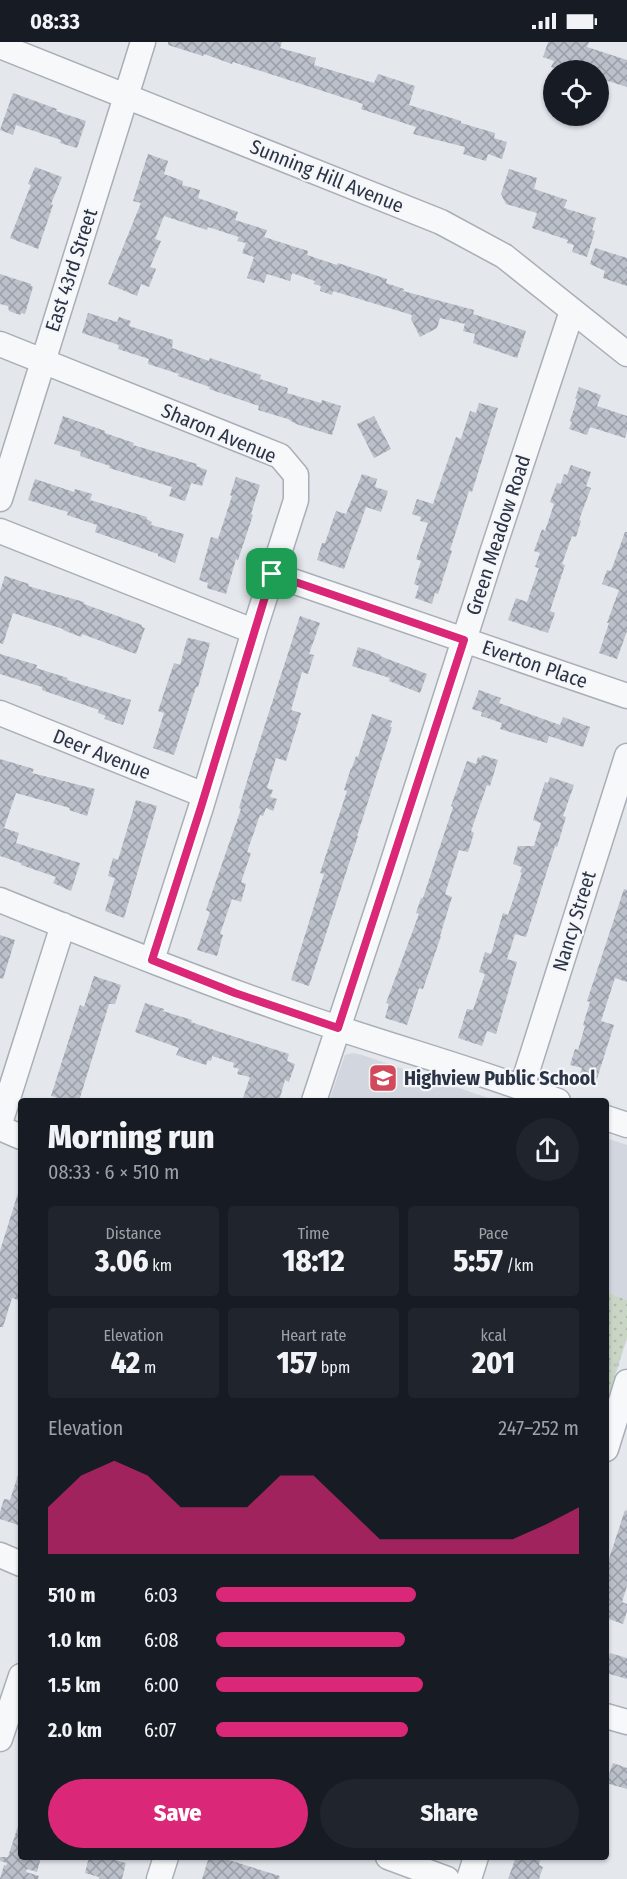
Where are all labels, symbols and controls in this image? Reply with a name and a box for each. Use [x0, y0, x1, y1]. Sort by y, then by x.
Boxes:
text: 08:33 [30, 8, 80, 35]
map controls [543, 60, 609, 126]
button: locate [543, 60, 609, 126]
street label: Sunning Hill Avenue [247, 134, 407, 218]
street label: East 43rd Street [40, 205, 102, 335]
street label: Sharon Avenue [158, 398, 280, 468]
street label: Green Meadow Road [461, 452, 535, 618]
pin [246, 548, 297, 599]
icon: arrive [255, 557, 288, 590]
street label: Everton Place [479, 635, 591, 693]
street label: Deer Avenue [50, 724, 154, 784]
street label: Nancy Street [547, 867, 601, 974]
school or university icon: Highview Public School [367, 1062, 399, 1094]
place label: Highview Public School [404, 1066, 596, 1090]
text: Morning run [48, 1117, 215, 1157]
button: share [516, 1118, 579, 1181]
text: 08:33 · 6 × 510 m [48, 1160, 179, 1184]
text: Distance [105, 1224, 162, 1243]
text: Time [298, 1224, 329, 1243]
text: Pace [479, 1224, 508, 1243]
text: 3.06 [95, 1243, 148, 1279]
text: 18:12 [282, 1243, 345, 1279]
text: 5:57 [453, 1243, 503, 1279]
text: km [148, 1256, 172, 1275]
text: /km [503, 1256, 534, 1275]
text: Elevation [103, 1326, 164, 1345]
text: Heart rate [281, 1326, 346, 1345]
text: kcal [481, 1326, 506, 1345]
text: 42 [111, 1345, 140, 1381]
text: 157 [277, 1345, 317, 1381]
text: 201 [472, 1345, 515, 1381]
text: m [140, 1358, 156, 1377]
text: bpm [317, 1358, 350, 1377]
text: Elevation [48, 1416, 123, 1440]
text: 247–252 m [498, 1416, 579, 1440]
text: 510 m [48, 1583, 96, 1607]
text: 6:03 [144, 1583, 177, 1607]
text: 1.0 km [48, 1628, 101, 1652]
text: 6:08 [144, 1628, 179, 1652]
text: 1.5 km [48, 1673, 101, 1697]
text: 6:00 [144, 1673, 179, 1697]
text: 2.0 km [48, 1718, 102, 1742]
text: 6:07 [144, 1718, 176, 1742]
button: Save [48, 1779, 308, 1848]
button: Share [320, 1779, 579, 1848]

